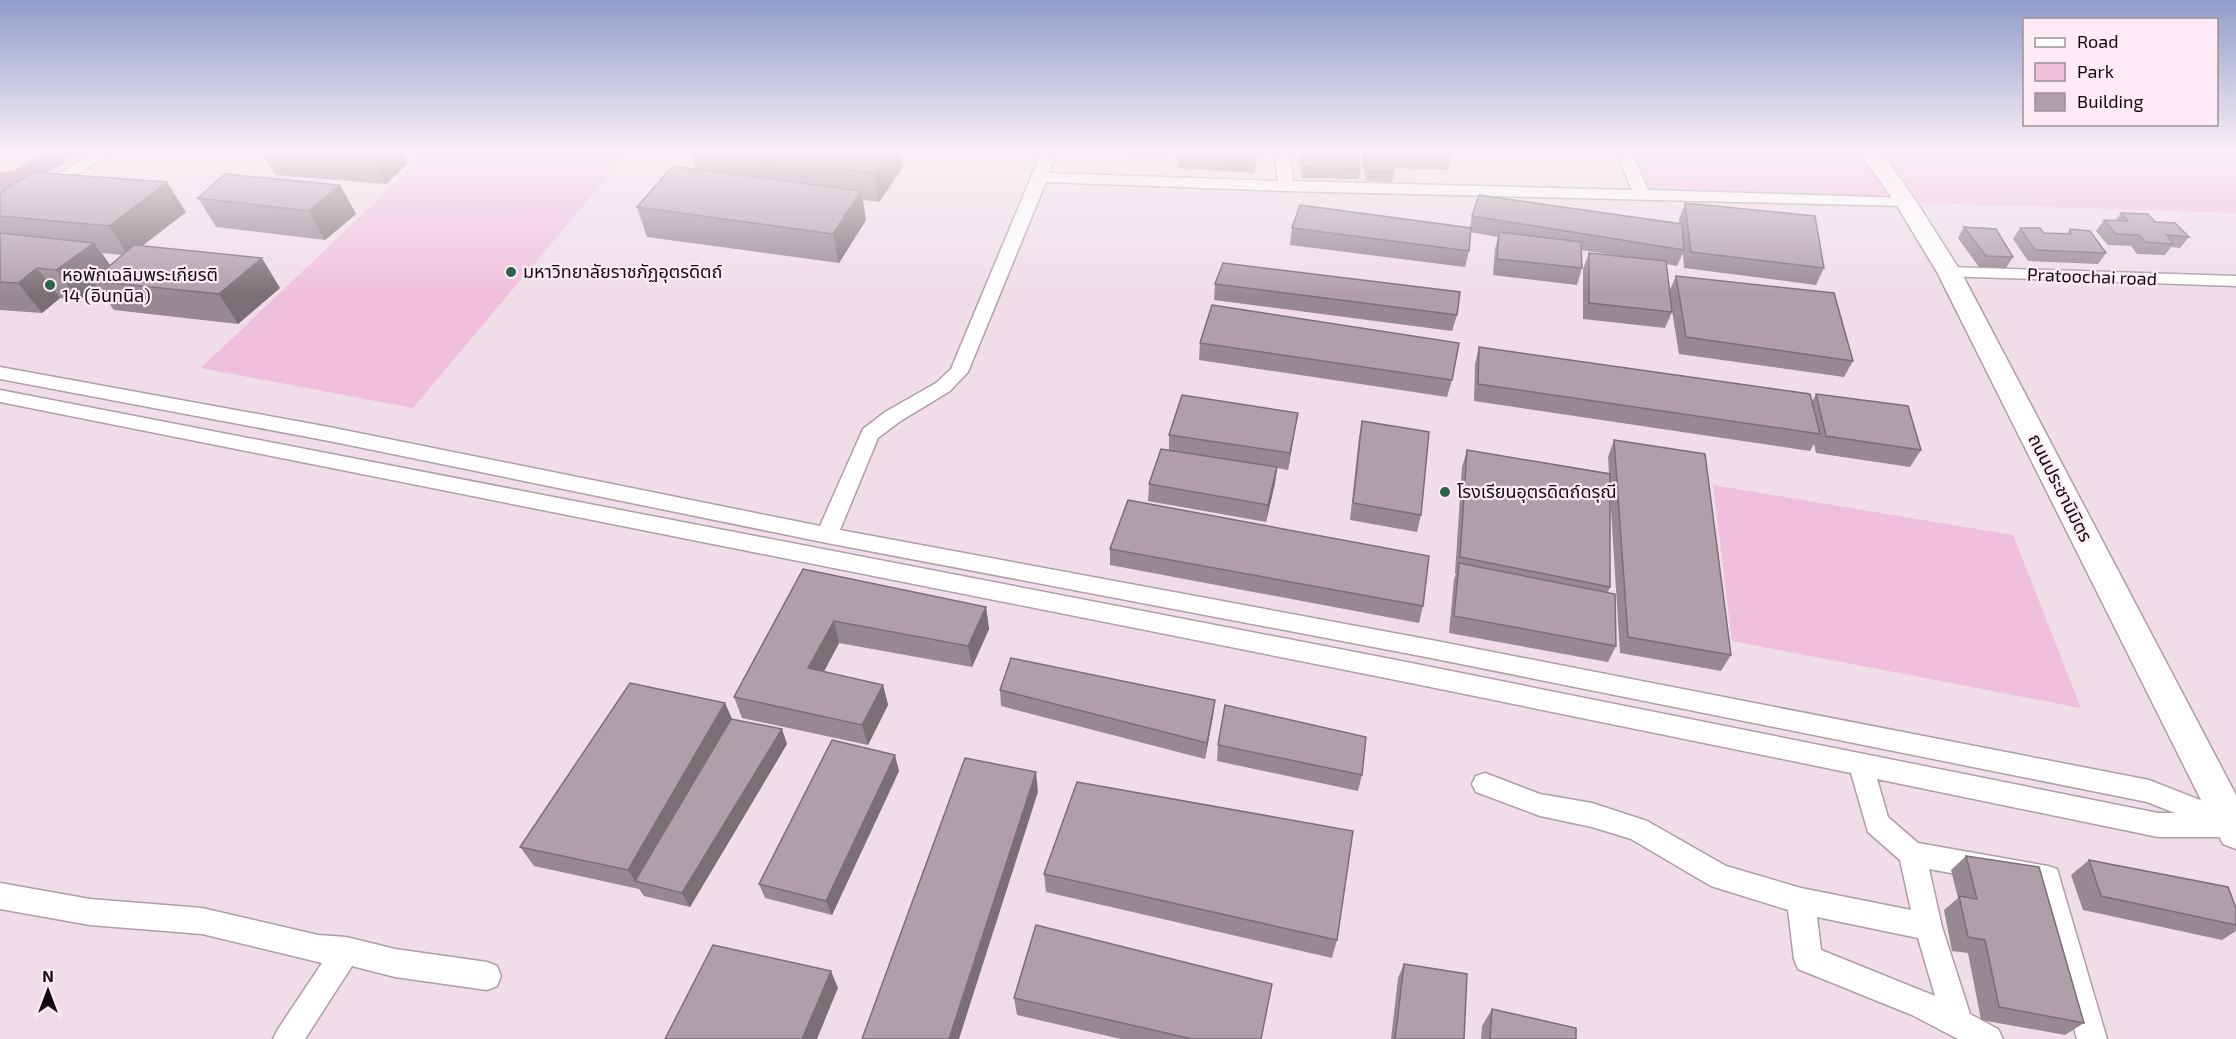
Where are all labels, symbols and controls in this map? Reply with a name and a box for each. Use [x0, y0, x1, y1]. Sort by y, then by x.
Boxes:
legend [2023, 18, 2218, 126]
text: Road [2077, 30, 2118, 52]
text: Park [2077, 60, 2114, 82]
text: Building [2077, 90, 2144, 112]
place label: มหาวิทยาลัยราชภัฏอุตรดิตถ์ [523, 260, 722, 283]
place label: หอพักเฉลิมพระเกียรติ 14 (อินทนิล) [62, 263, 218, 306]
street label: Pratoochai road [2027, 263, 2157, 289]
marker: มหาวิทยาลัยราชภัฏอุตรดิตถ์ [504, 265, 518, 279]
marker: หอพักเฉลิมพระเกียรติ 14 (อินทนิล) [43, 278, 57, 292]
street label: ถนนประชานิมิตร [2024, 430, 2098, 545]
place label: โรงเรียนอุตรดิตถ์ดรุณี [1457, 480, 1617, 503]
marker: โรงเรียนอุตรดิตถ์ดรุณี [1438, 485, 1452, 499]
north arrow [18, 961, 78, 1021]
text: N [42, 966, 54, 985]

